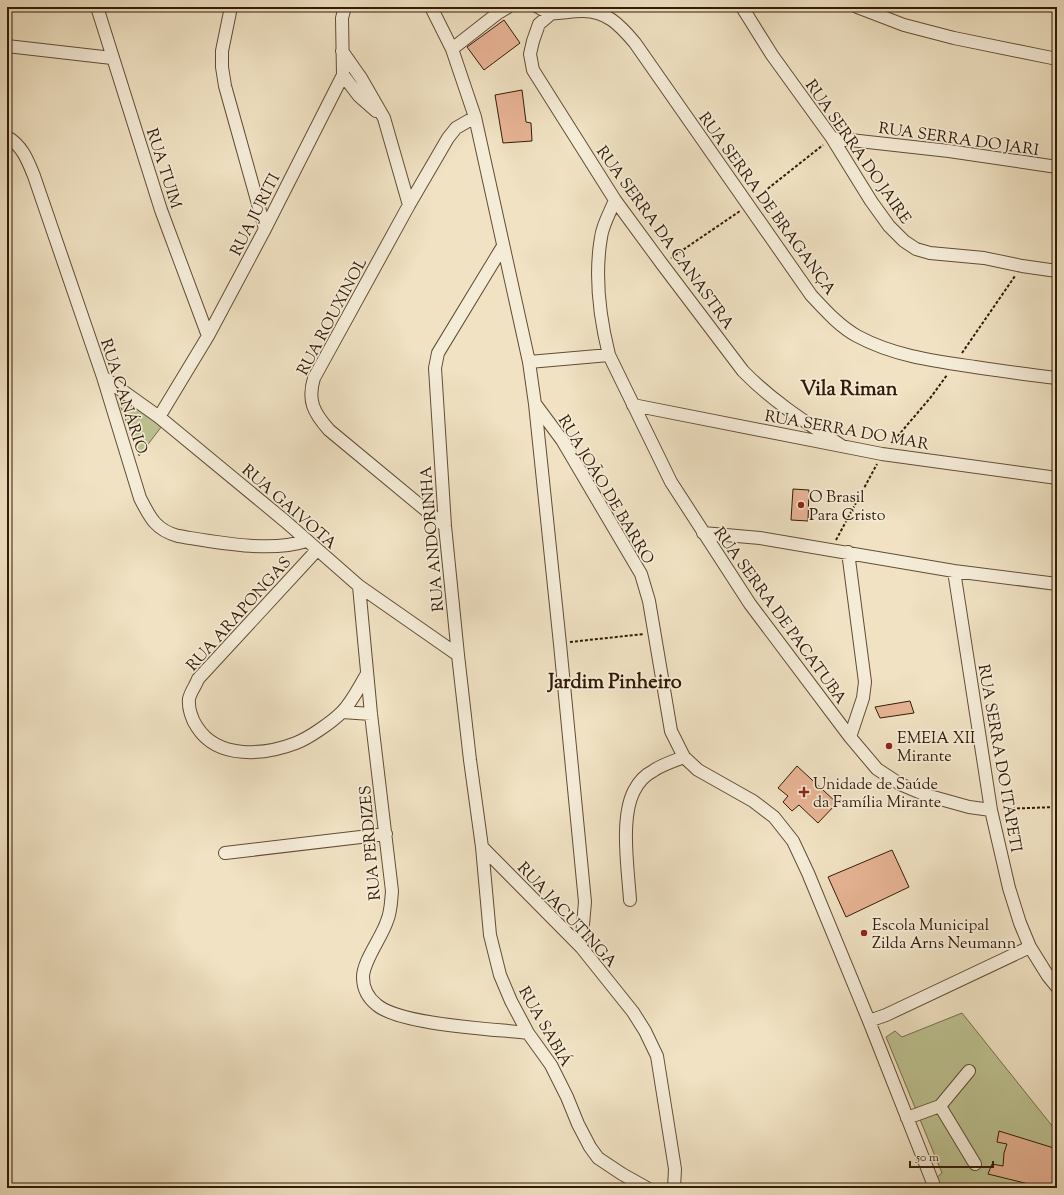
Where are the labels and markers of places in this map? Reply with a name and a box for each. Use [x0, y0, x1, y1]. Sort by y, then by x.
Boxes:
place label: O Brasil Para Cristo [809, 487, 886, 528]
marker: O Brasil Para Cristo [796, 500, 806, 510]
place label: EMEIA XII Mirante [897, 728, 975, 769]
marker: EMEIA XII Mirante [884, 741, 894, 751]
place label: Unidade de Saúde da Família Mirante [813, 774, 941, 815]
marker: Unidade de Saúde da Família Mirante [798, 786, 810, 798]
place label: Escola Municipal Zilda Arns Neumann [872, 915, 1017, 956]
marker: Escola Municipal Zilda Arns Neumann [859, 928, 869, 938]

